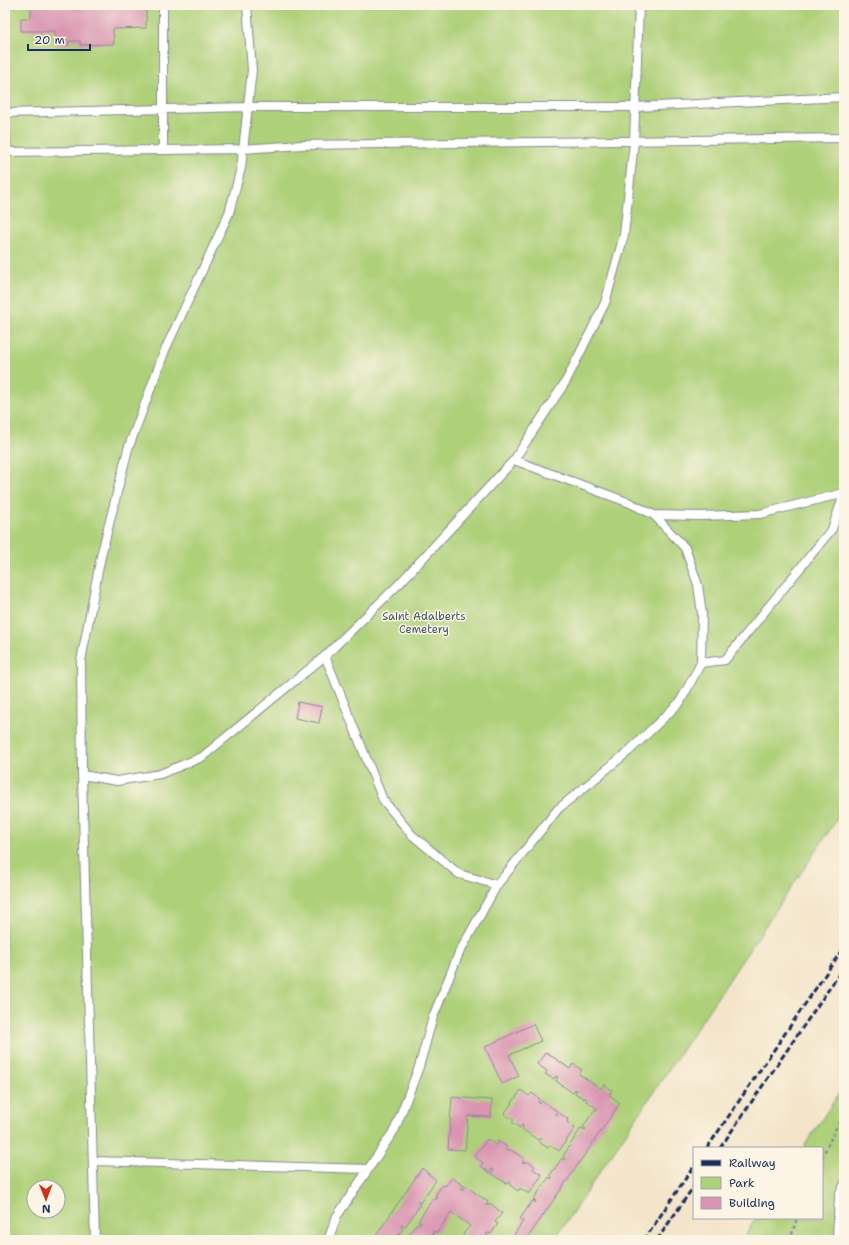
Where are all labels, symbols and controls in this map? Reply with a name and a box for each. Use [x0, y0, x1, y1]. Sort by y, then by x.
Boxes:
scale bar [28, 26, 90, 52]
text: 20 m [34, 32, 65, 48]
park label: Saint Adalberts Cemetery [382, 609, 466, 637]
legend [693, 1147, 823, 1219]
text: Railway [729, 1155, 776, 1171]
text: Park [729, 1175, 755, 1191]
north arrow [26, 1179, 66, 1219]
text: Building [729, 1195, 775, 1211]
text: N [41, 1201, 51, 1216]

